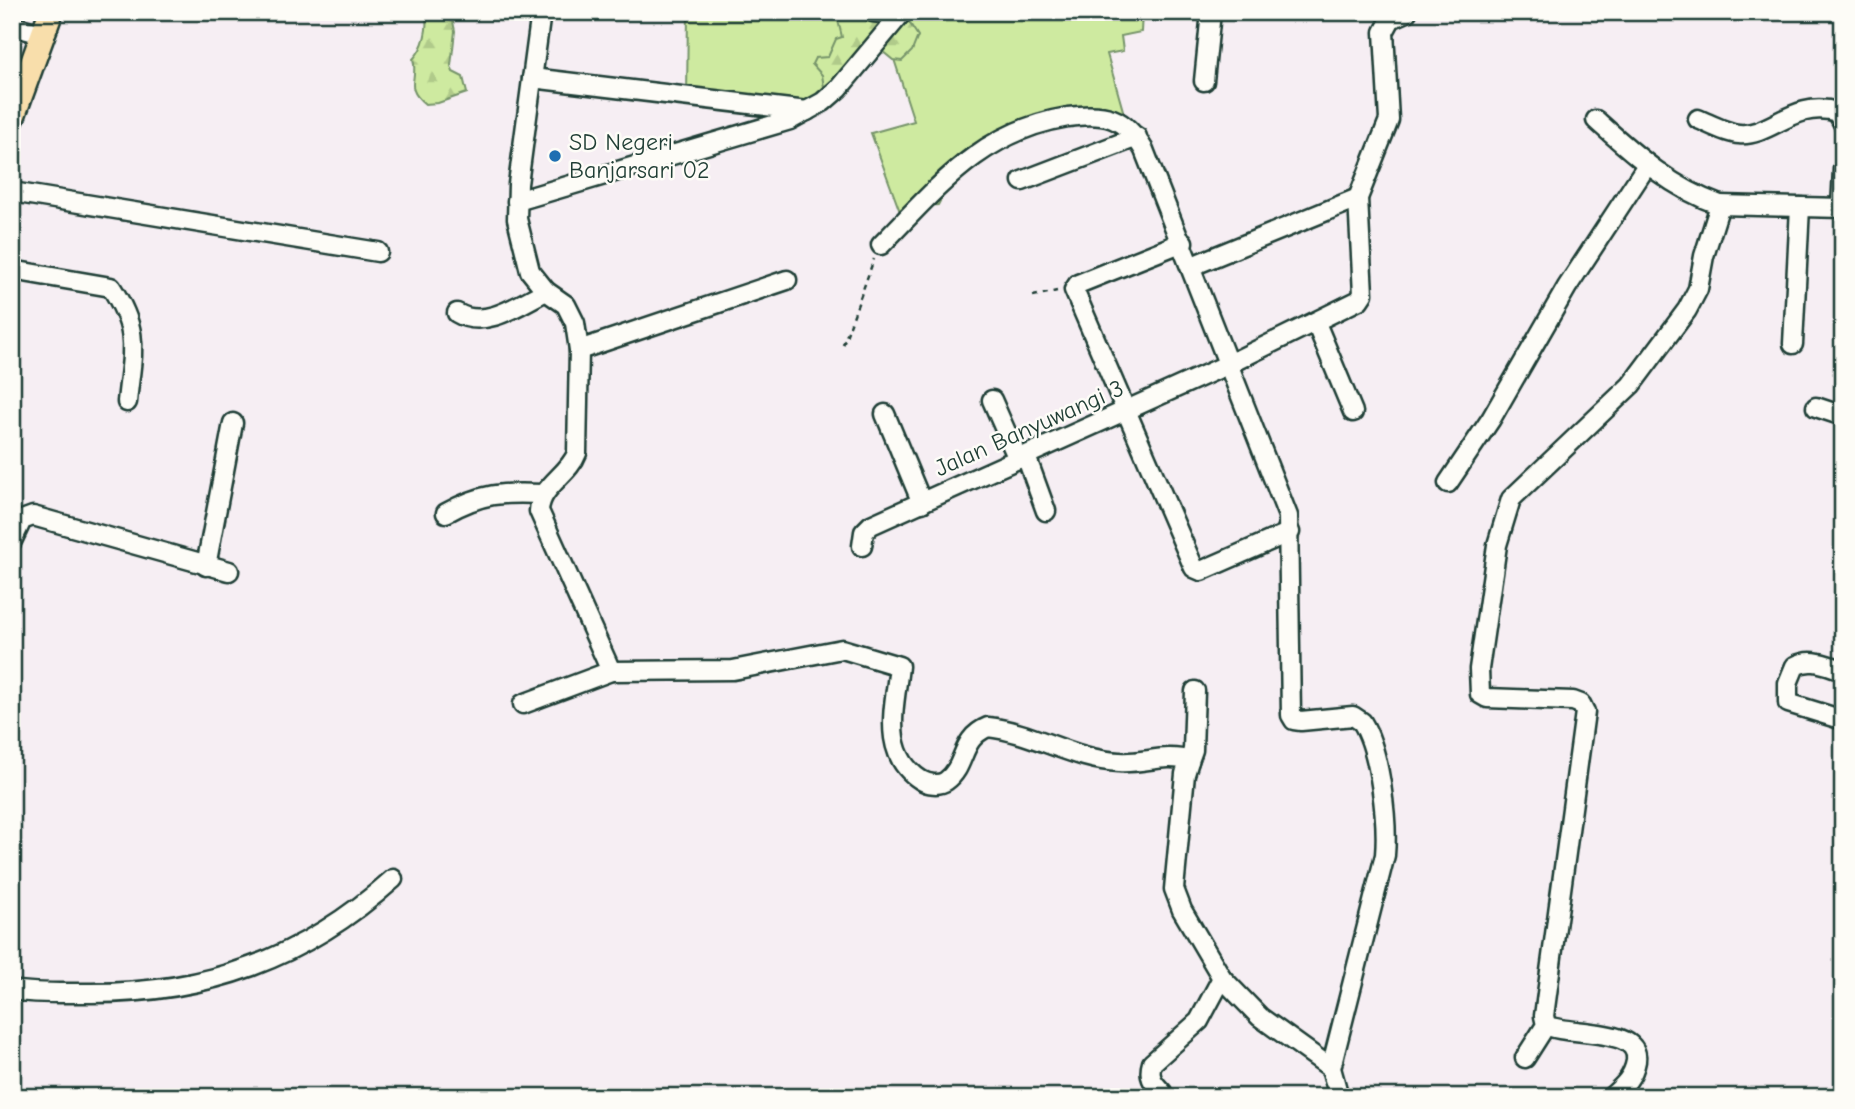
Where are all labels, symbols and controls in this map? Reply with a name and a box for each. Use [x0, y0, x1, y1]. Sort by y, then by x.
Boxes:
place label: SD Negeri Banjarsari 02 [569, 128, 710, 184]
marker: SD Negeri Banjarsari 02 [547, 148, 563, 164]
street label: Jalan Banyuwangi 3 [930, 374, 1128, 482]

